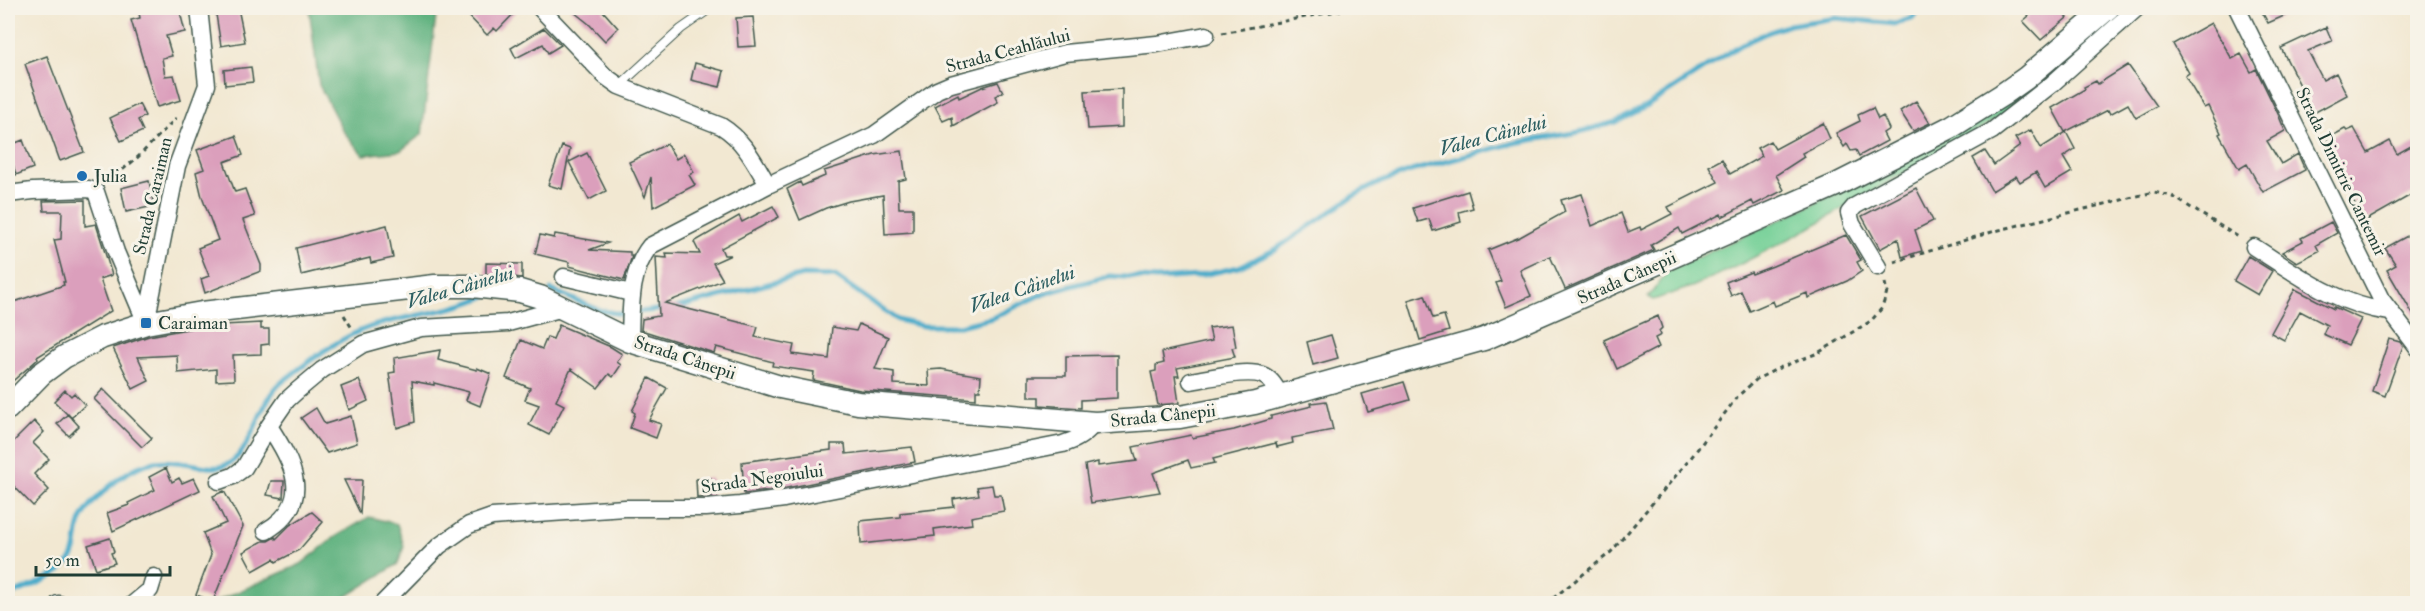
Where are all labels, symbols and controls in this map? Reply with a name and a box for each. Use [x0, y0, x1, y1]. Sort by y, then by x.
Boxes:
street label: Strada Ceahlăului [943, 23, 1073, 79]
street label: Strada Dimitrie Cantemir [2290, 84, 2392, 261]
water label: Valea Câinelui [1437, 109, 1550, 161]
street label: Strada Caraiman [128, 135, 178, 257]
place label: Julia [93, 165, 128, 188]
marker: Julia [75, 169, 89, 183]
street label: Strada Cânepii [1574, 246, 1680, 310]
water label: Valea Câinelui [966, 259, 1079, 319]
water label: Valea Câinelui [404, 260, 517, 314]
place label: Caraiman [158, 312, 228, 335]
marker: Caraiman [139, 316, 153, 330]
street label: Strada Cânepii [631, 331, 739, 385]
street label: Strada Cânepii [1109, 399, 1217, 433]
street label: Strada Negoiului [699, 459, 825, 499]
scale bar [36, 539, 170, 577]
text: 50 m [45, 549, 80, 572]

